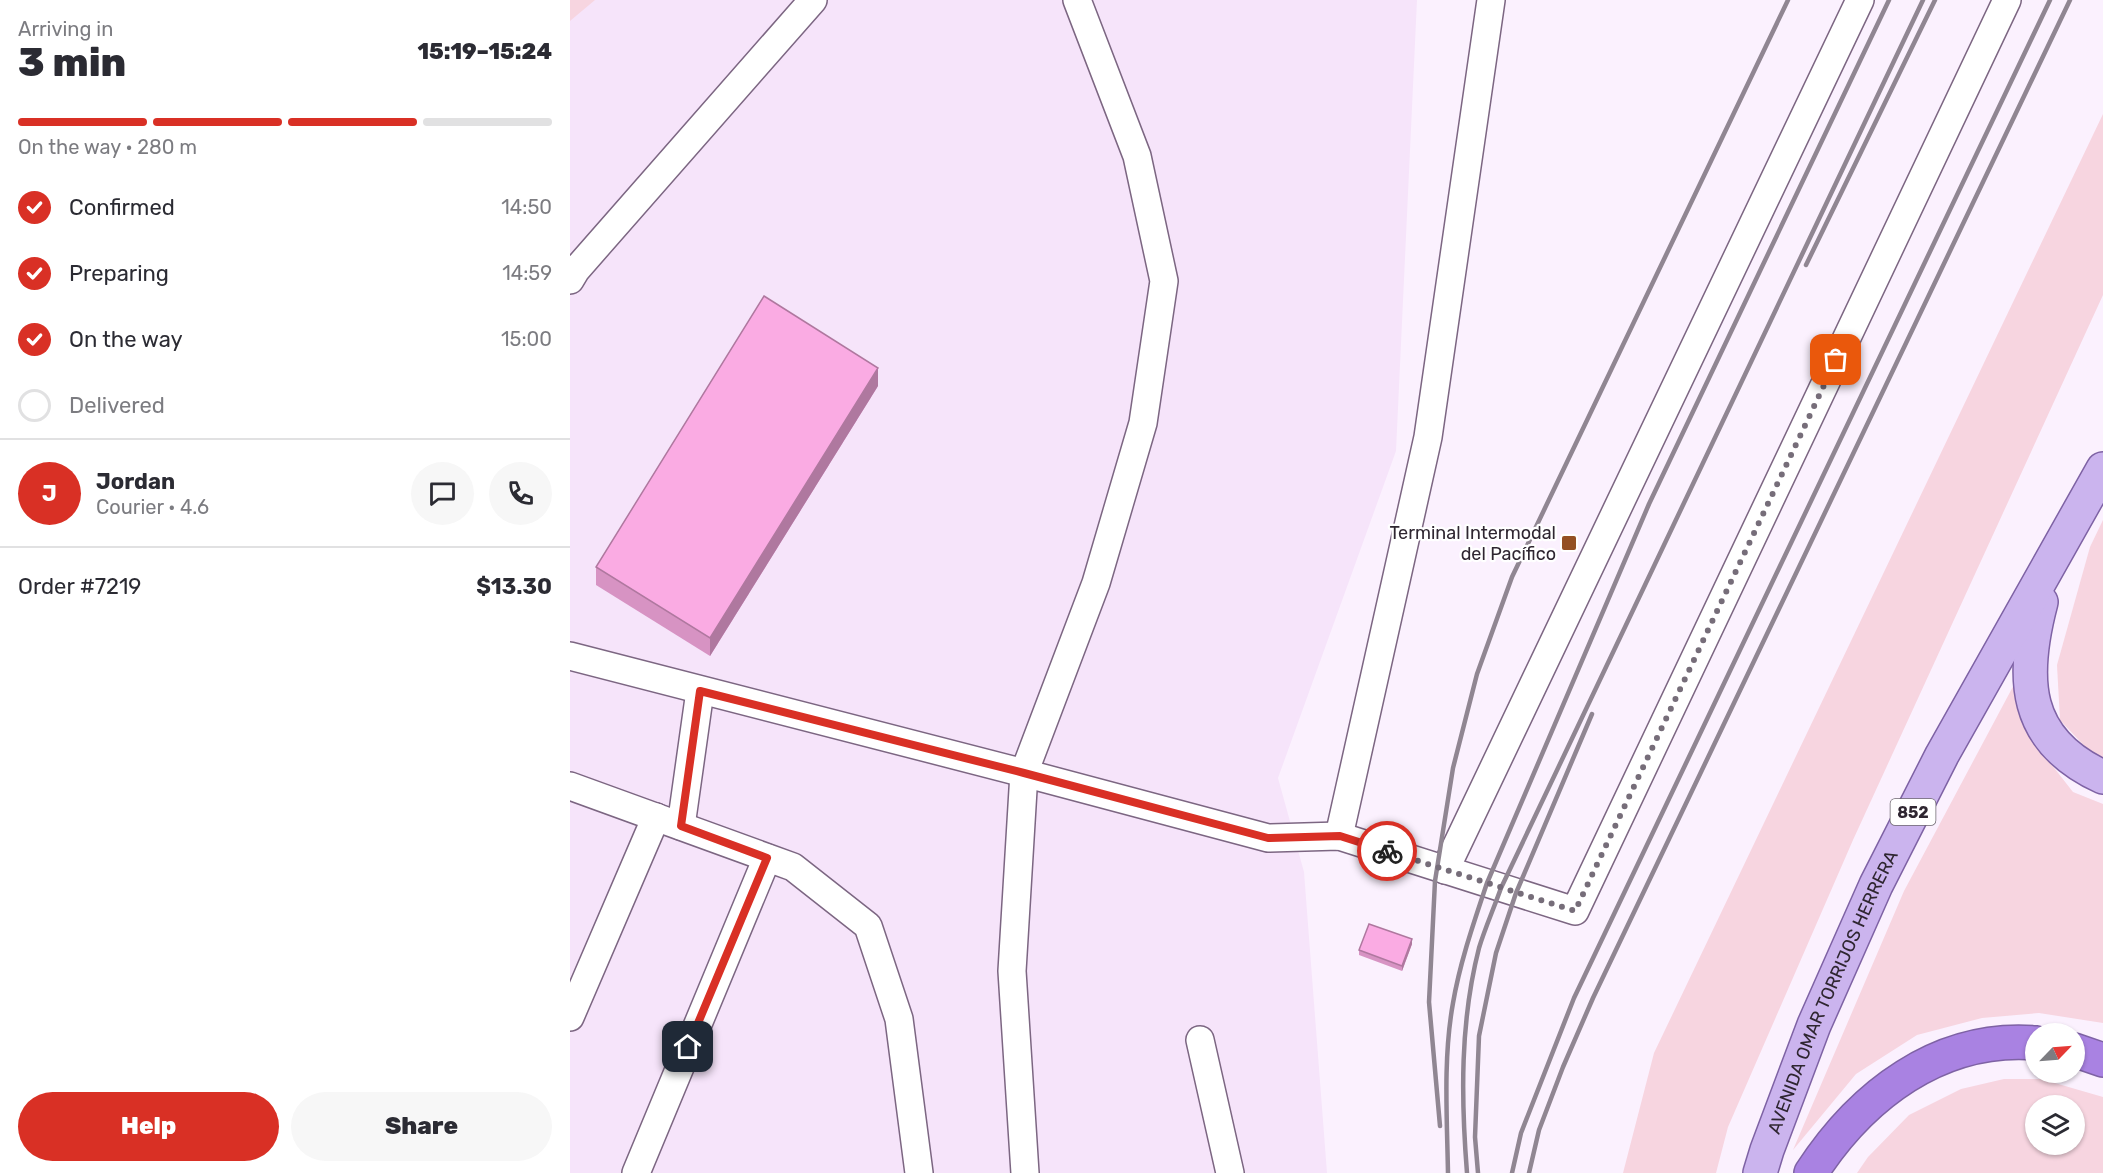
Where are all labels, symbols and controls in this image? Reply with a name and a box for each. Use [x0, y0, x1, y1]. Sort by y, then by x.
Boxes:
text: Arriving in [18, 17, 113, 41]
text: 15:19–15:24 [417, 38, 552, 65]
text: 3 min [18, 40, 126, 86]
text: On the way · 280 m [18, 135, 197, 159]
icon: check [18, 191, 51, 224]
text: Confirmed [69, 194, 175, 221]
text: 14:50 [501, 195, 552, 219]
icon: check [18, 257, 51, 290]
text: Preparing [69, 260, 169, 287]
text: 14:59 [502, 261, 552, 285]
icon: check [18, 323, 51, 356]
text: On the way [69, 326, 183, 353]
text: 15:00 [501, 327, 552, 351]
pin [1810, 334, 1861, 385]
icon: bag [1819, 343, 1852, 376]
text: Delivered [69, 392, 165, 419]
button: chat [411, 462, 474, 525]
button: phone [489, 462, 552, 525]
text: Jordan [96, 468, 175, 495]
text: J [42, 480, 57, 507]
text: Courier · 4.6 [96, 495, 209, 519]
place label: Terminal Intermodal del Pacífico [1389, 522, 1556, 565]
marker: Terminal Intermodal del Pacífico [1560, 534, 1578, 552]
text: Order #7219 [18, 573, 141, 600]
text: $13.30 [476, 573, 552, 600]
road number: 852 [1890, 799, 1936, 825]
courier [1357, 821, 1417, 881]
icon: bike [1371, 835, 1404, 868]
street label: AVENIDA OMAR TORRIJOS HERRERA [1763, 847, 1903, 1137]
pin [662, 1021, 713, 1072]
north arrow [2025, 1023, 2085, 1083]
map controls [2025, 1023, 2085, 1155]
icon: home [671, 1030, 704, 1063]
button: Help [18, 1092, 279, 1161]
button: Share [291, 1092, 552, 1161]
button: layers [2025, 1095, 2085, 1155]

